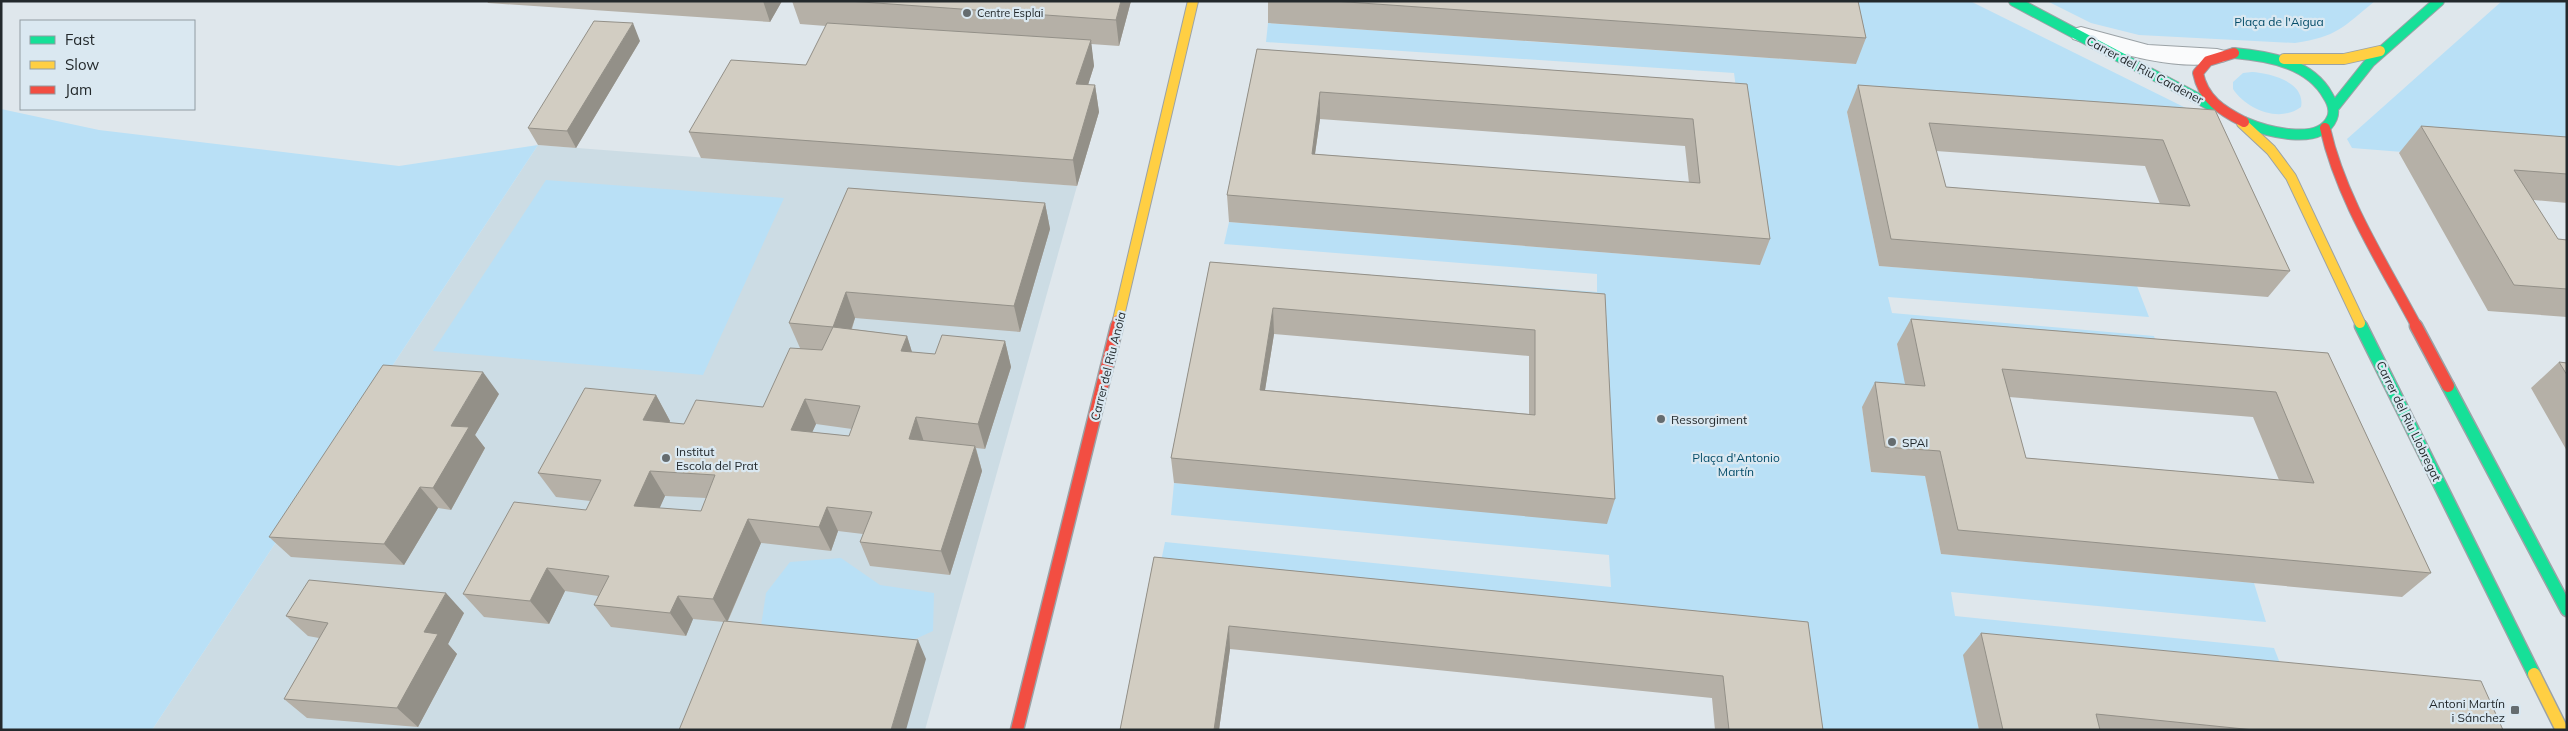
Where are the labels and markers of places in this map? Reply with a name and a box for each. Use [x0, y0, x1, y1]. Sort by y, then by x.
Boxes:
place label: Centre Esplai [977, 6, 1043, 20]
marker: Centre Esplai [961, 7, 973, 19]
place label: Ressorgiment [1671, 412, 1747, 427]
marker: Ressorgiment [1655, 413, 1667, 425]
place label: SPAI [1902, 435, 1928, 450]
marker: SPAI [1886, 436, 1898, 448]
place label: Institut Escola del Prat [676, 444, 758, 473]
marker: Institut Escola del Prat [660, 452, 672, 464]
place label: Antoni Martín i Sánchez [2429, 696, 2505, 725]
marker: Antoni Martín i Sánchez [2509, 704, 2521, 716]

